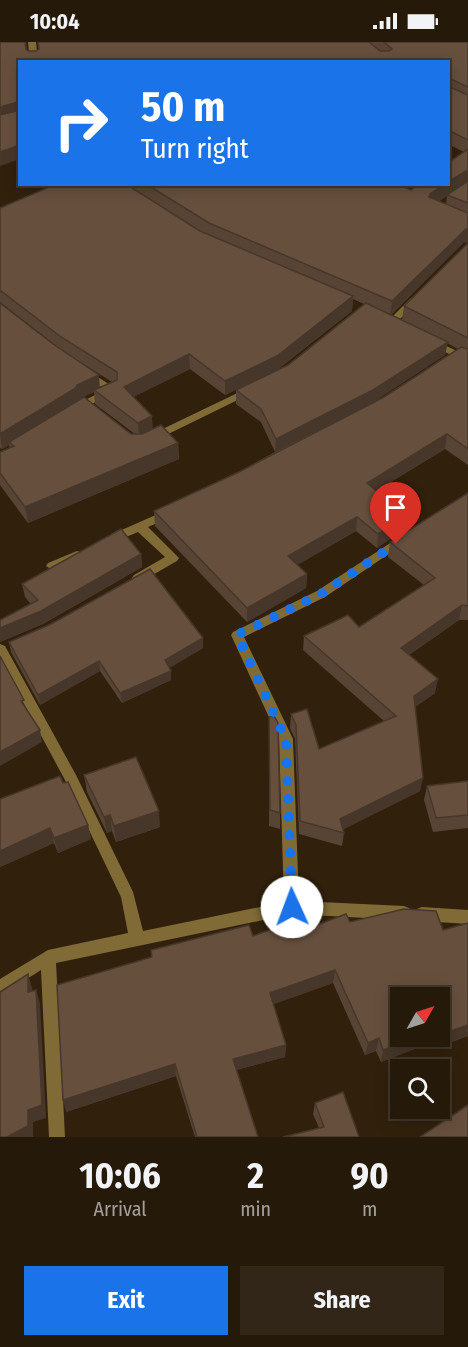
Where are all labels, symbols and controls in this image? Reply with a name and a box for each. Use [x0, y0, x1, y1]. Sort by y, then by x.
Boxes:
text: 10:04 [30, 8, 80, 35]
text: 50 m [141, 82, 225, 132]
icon: right [42, 84, 120, 162]
text: Turn right [141, 133, 249, 165]
pin [370, 482, 421, 544]
icon: arrive [379, 491, 412, 524]
position arrow [260, 875, 324, 939]
north arrow [390, 987, 450, 1047]
map controls [390, 987, 450, 1119]
button: search [390, 1059, 450, 1119]
text: 10:06 [79, 1154, 161, 1198]
text: 2 [247, 1154, 264, 1198]
text: 90 [350, 1154, 389, 1198]
text: Arrival [94, 1197, 147, 1221]
text: min [240, 1197, 271, 1221]
text: m [362, 1197, 377, 1221]
button: Exit [24, 1266, 228, 1335]
button: Share [240, 1266, 444, 1335]

